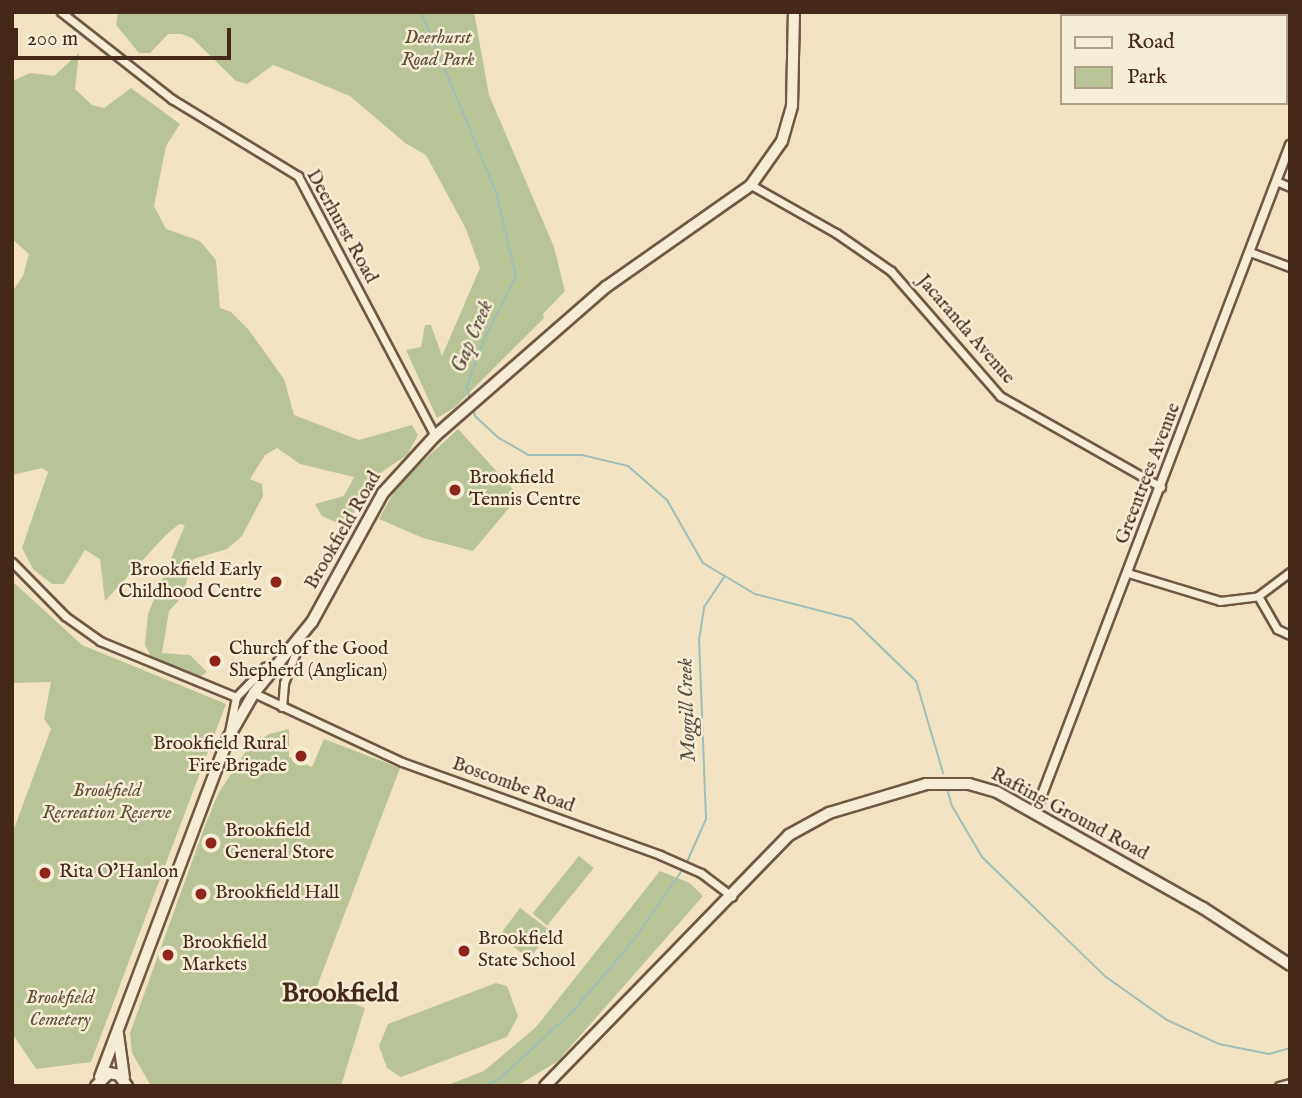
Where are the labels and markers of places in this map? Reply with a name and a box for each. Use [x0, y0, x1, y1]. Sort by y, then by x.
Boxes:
place label: Brookfield Tennis Centre [469, 468, 581, 512]
marker: Brookfield Tennis Centre [447, 482, 463, 498]
place label: Brookfield Early Childhood Centre [119, 560, 262, 604]
marker: Brookfield Early Childhood Centre [268, 574, 284, 590]
place label: Church of the Good Shepherd (Anglican) [229, 639, 388, 683]
marker: Church of the Good Shepherd (Anglican) [207, 653, 223, 669]
place label: Brookfield Rural Fire Brigade [153, 734, 287, 778]
marker: Brookfield Rural Fire Brigade [293, 748, 309, 764]
place label: Brookfield General Store [225, 821, 334, 865]
marker: Brookfield General Store [203, 835, 219, 851]
place label: Rita O'Hanlon [59, 862, 178, 884]
marker: Rita O'Hanlon [37, 865, 53, 881]
place label: Brookfield Hall [215, 883, 339, 905]
marker: Brookfield Hall [193, 886, 209, 902]
place label: Brookfield State School [478, 929, 575, 973]
place label: Brookfield Markets [182, 933, 267, 977]
marker: Brookfield State School [456, 943, 472, 959]
marker: Brookfield Markets [160, 947, 176, 963]

